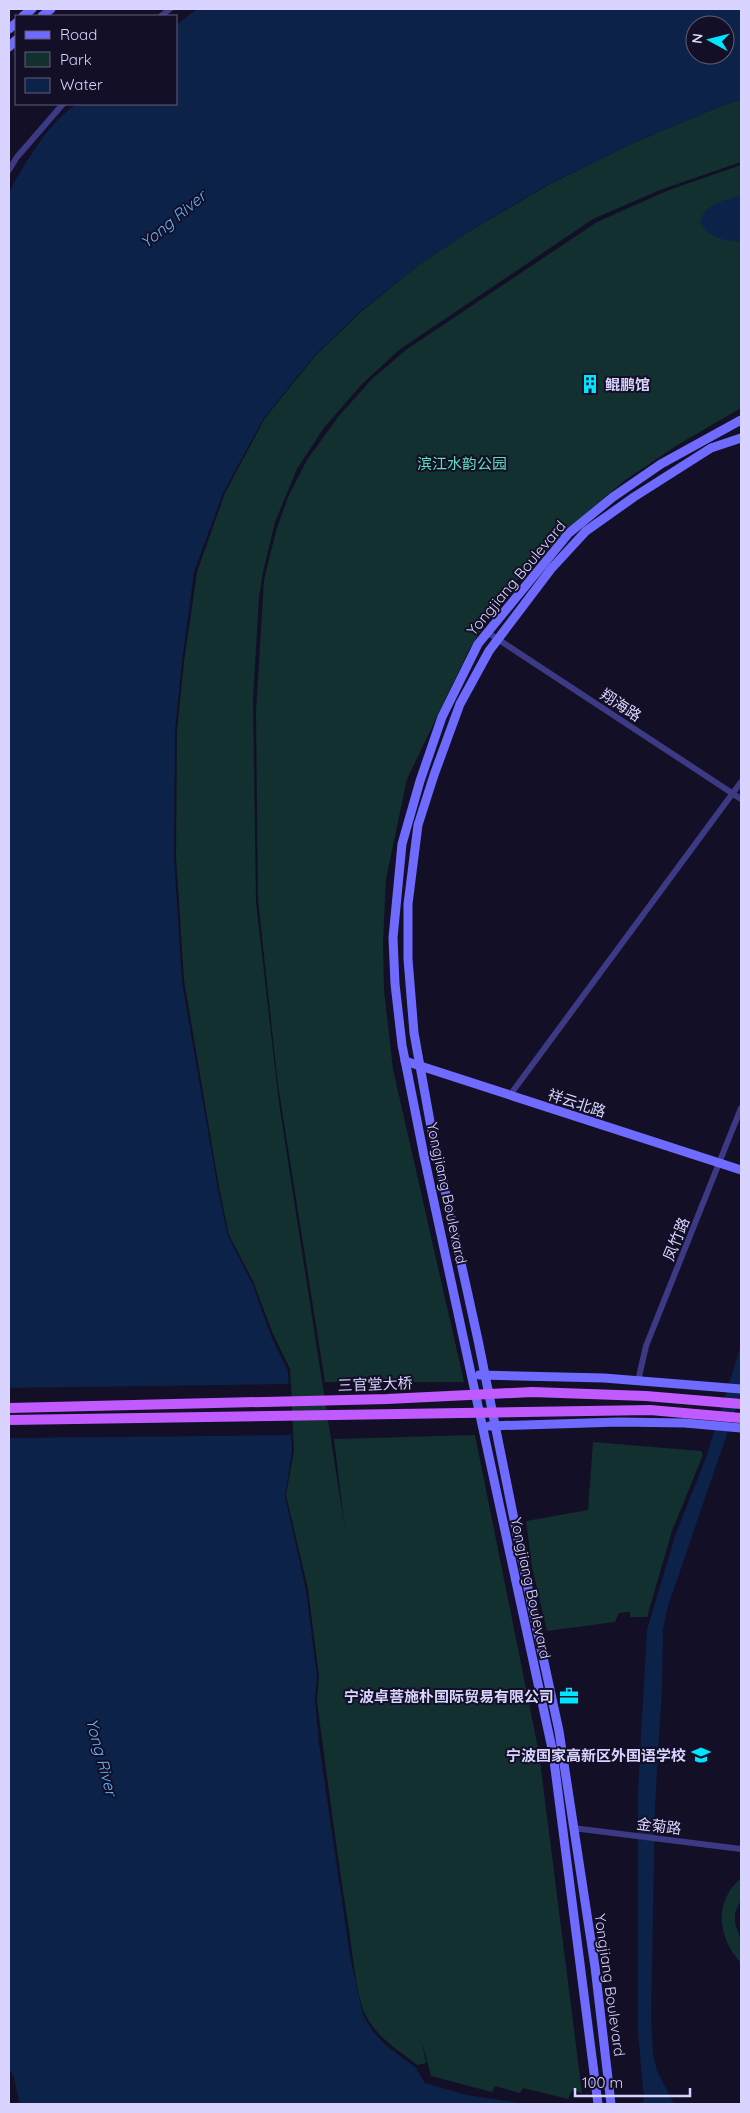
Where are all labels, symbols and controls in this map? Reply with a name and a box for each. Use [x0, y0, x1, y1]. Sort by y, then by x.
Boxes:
legend [15, 15, 178, 105]
north arrow [685, 15, 735, 65]
text: Road [60, 25, 97, 44]
text: N [688, 32, 707, 45]
text: Park [60, 50, 92, 69]
text: Water [60, 75, 103, 94]
water label: Yong River [136, 185, 211, 252]
building icon: 鲲鹏馆 [579, 373, 601, 395]
place label: 鲲鹏馆 [605, 375, 650, 394]
park label: 滨江水韵公园 [417, 454, 507, 473]
street label: Yongjiang Boulevard [462, 517, 570, 639]
street label: 翔海路 [597, 685, 645, 725]
street label: 祥云北路 [546, 1085, 608, 1121]
street label: Yongjiang Boulevard [423, 1121, 471, 1265]
street label: 凤竹路 [659, 1215, 693, 1263]
street label: 三官堂大桥 [337, 1373, 413, 1395]
street label: Yongjiang Boulevard [507, 1516, 555, 1660]
office icon: 宁波卓菩施朴国际贸易有限公司 [558, 1685, 580, 1707]
place label: 宁波卓菩施朴国际贸易有限公司 [344, 1687, 554, 1706]
water label: Yong River [82, 1716, 122, 1800]
school or university icon: 宁波国家高新区外国语学校 [690, 1744, 712, 1766]
place label: 宁波国家高新区外国语学校 [506, 1746, 686, 1765]
street label: 金菊路 [636, 1814, 682, 1838]
street label: Yongjiang Boulevard [591, 1912, 629, 2058]
scale bar [575, 2066, 690, 2098]
text: 100 m [582, 2073, 623, 2092]

